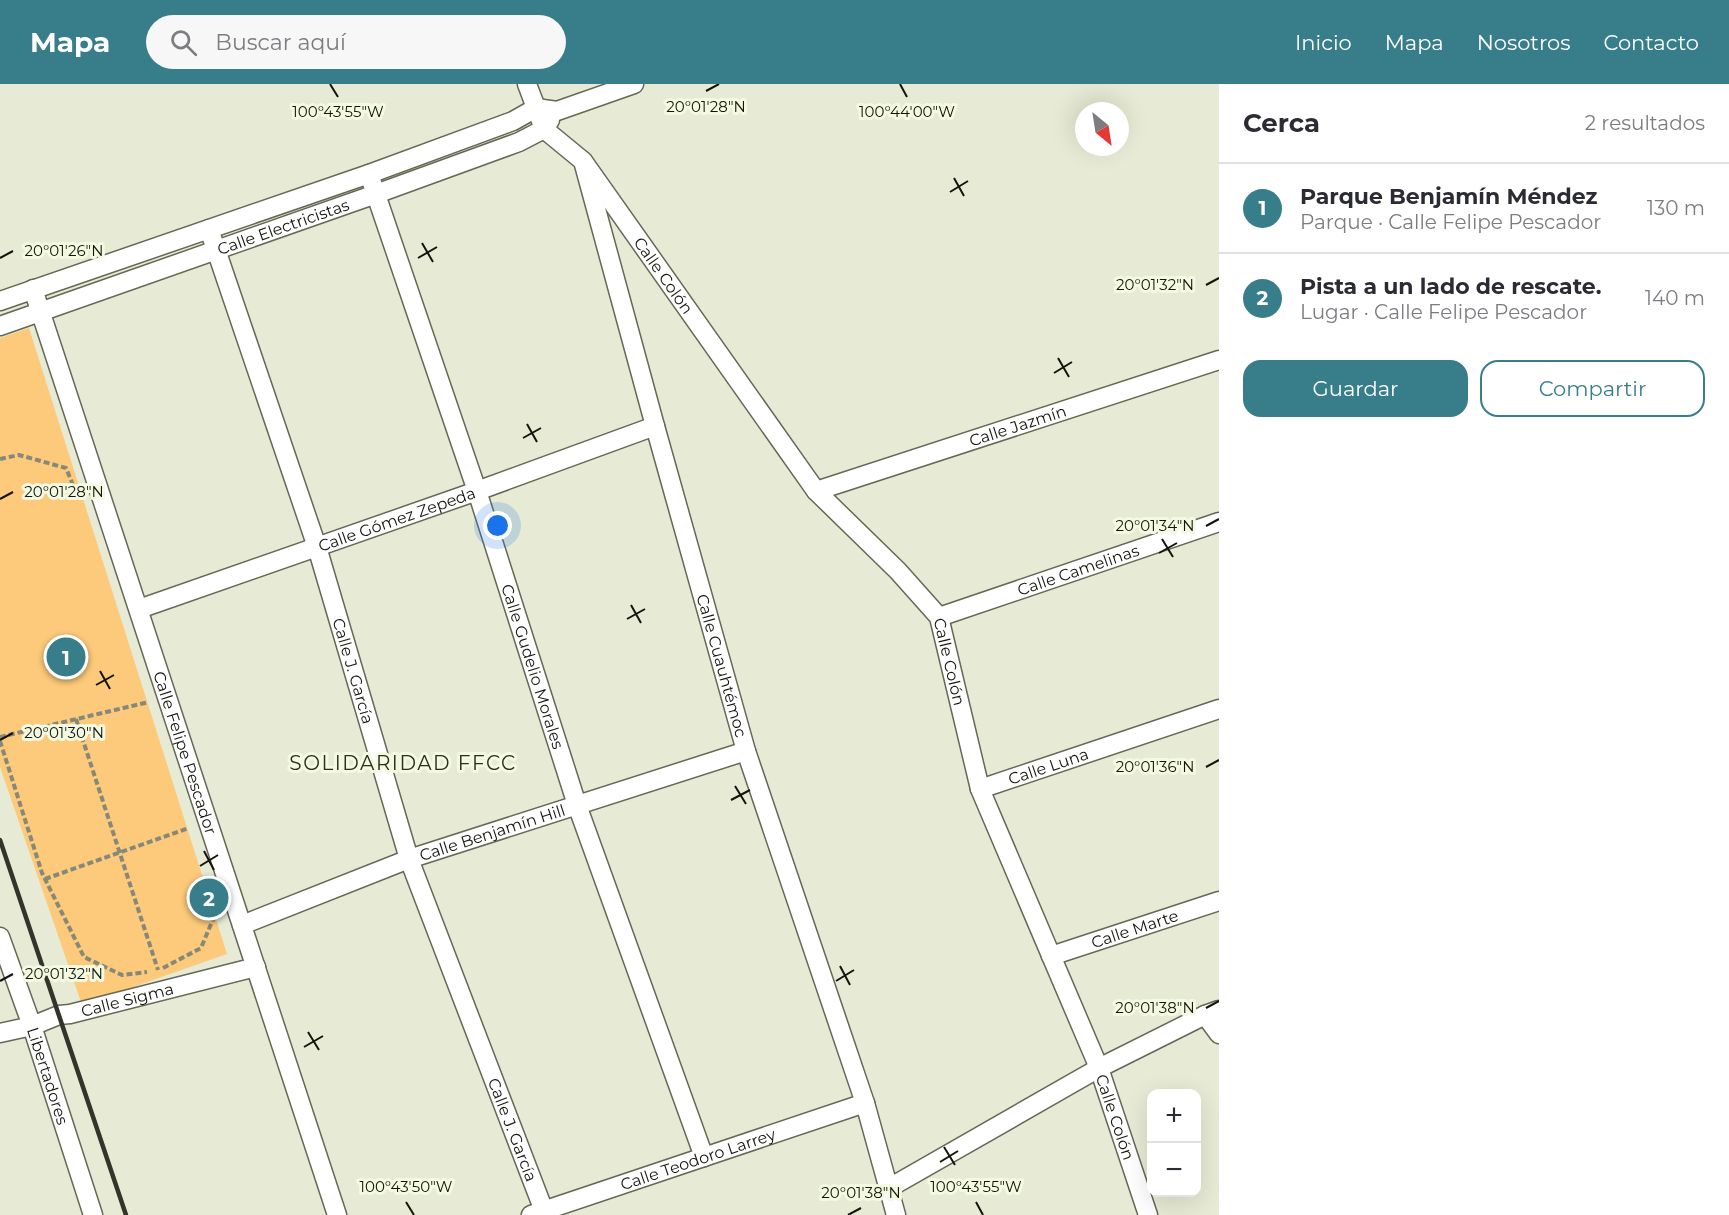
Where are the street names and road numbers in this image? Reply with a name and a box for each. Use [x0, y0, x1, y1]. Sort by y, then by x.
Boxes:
street label: Calle Electricistas [215, 195, 352, 259]
street label: Calle Colón [630, 234, 697, 318]
street label: Calle Jazmín [967, 401, 1069, 451]
street label: Calle Gómez Zepeda [316, 483, 478, 556]
street label: Calle Camelinas [1015, 541, 1142, 600]
street label: Calle Gudelio Morales [497, 582, 568, 752]
street label: Calle Cuauhtémoc [693, 592, 751, 740]
street label: Calle J. García [328, 616, 378, 726]
street label: Calle Colón [930, 616, 969, 707]
street label: Calle Felipe Pescador [149, 669, 220, 837]
street label: Calle Luna [1006, 744, 1091, 789]
street label: Calle Benjamín Hill [417, 801, 568, 865]
street label: Calle Marte [1089, 906, 1181, 952]
street label: Calle Sigma [79, 979, 176, 1021]
street label: Libertadores [23, 1025, 72, 1127]
street label: Calle Colón [1092, 1072, 1138, 1163]
street label: Calle J. García [484, 1075, 541, 1184]
street label: Calle Teodoro Larrey [618, 1125, 778, 1194]

